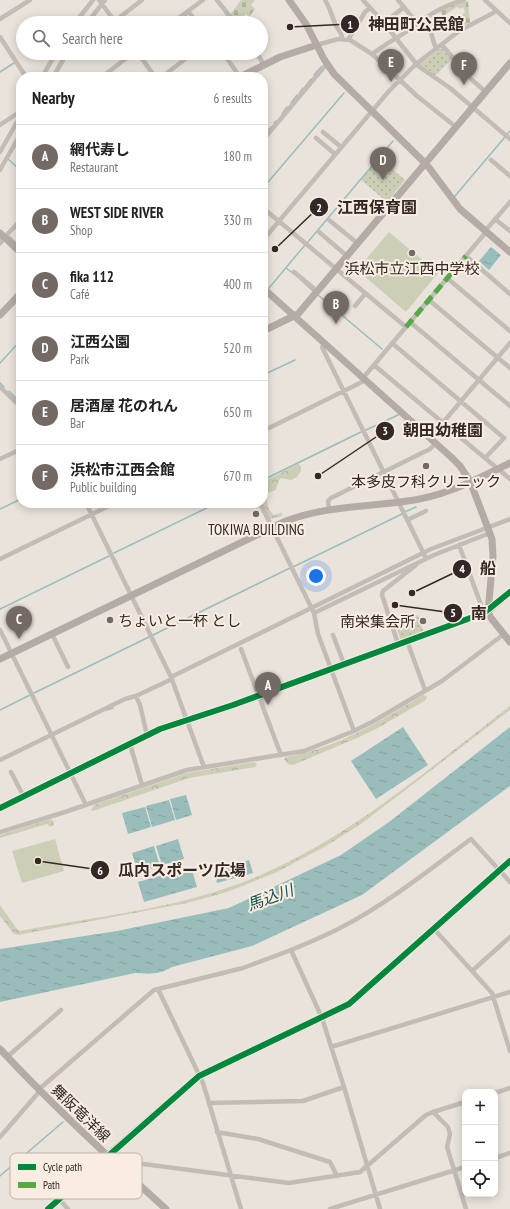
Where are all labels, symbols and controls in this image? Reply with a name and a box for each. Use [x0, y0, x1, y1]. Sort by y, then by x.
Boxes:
callout: 神田町公民館 [340, 10, 472, 38]
text: 神田町公民館 [368, 14, 464, 34]
search box [16, 16, 268, 60]
text: 1 [347, 17, 353, 32]
icon: search [30, 27, 52, 49]
text: Search here [62, 29, 123, 48]
pin: E [378, 49, 404, 82]
pin: F [451, 52, 477, 85]
text: Nearby [32, 87, 75, 109]
text: 6 results [213, 90, 252, 107]
text: 網代寿し [70, 140, 130, 159]
pin: D [370, 147, 396, 180]
text: A [42, 148, 48, 165]
text: 180 m [223, 148, 252, 165]
text: Restaurant [70, 159, 118, 176]
callout: 江西保育園 [309, 193, 425, 221]
text: 江西保育園 [337, 197, 417, 217]
text: 2 [316, 200, 322, 215]
text: WEST SIDE RIVER [70, 203, 164, 222]
text: B [42, 212, 48, 229]
text: 330 m [223, 212, 252, 229]
text: Shop [70, 222, 93, 239]
marker: 浜松市立江西中学校 [407, 248, 417, 258]
place label: 浜松市立江西中学校 [344, 259, 480, 278]
text: fika 112 [70, 267, 114, 286]
text: C [42, 276, 48, 293]
text: 400 m [223, 276, 252, 293]
text: Café [70, 286, 90, 303]
pin: B [323, 291, 349, 324]
text: 江西公園 [70, 332, 130, 351]
text: D [42, 340, 48, 357]
text: 520 m [223, 340, 252, 357]
text: Park [70, 351, 89, 368]
text: 居酒屋 花のれん [70, 396, 178, 415]
text: E [42, 404, 48, 421]
text: 650 m [223, 404, 252, 421]
text: Bar [70, 415, 85, 432]
callout: 朝田幼稚園 [375, 417, 491, 445]
text: 朝田幼稚園 [403, 420, 483, 440]
text: 3 [382, 423, 388, 438]
text: 浜松市江西会館 [70, 460, 175, 479]
marker: 本多皮フ科クリニック [421, 461, 431, 471]
text: F [42, 468, 48, 485]
text: 670 m [223, 468, 252, 485]
place label: 本多皮フ科クリニック [351, 472, 501, 491]
text: Public building [70, 479, 137, 496]
marker: TOKIWA BUILDING [251, 509, 261, 519]
place label: TOKIWA BUILDING [208, 520, 304, 539]
callout: 船 [452, 555, 504, 583]
text: 船 [480, 558, 496, 578]
text: 4 [459, 561, 465, 576]
your location [306, 566, 326, 586]
callout: 南 [443, 599, 495, 627]
text: 南 [471, 603, 487, 623]
text: 5 [450, 605, 456, 620]
pin: C [6, 606, 32, 639]
place label: ちょいと一杯 とし [118, 611, 241, 630]
place label: 南栄集会所 [340, 612, 415, 631]
marker: ちょいと一杯 とし [105, 615, 115, 625]
marker: 南栄集会所 [418, 616, 428, 626]
pin: A [255, 672, 281, 705]
callout: 瓜内スポーツ広場 [90, 856, 254, 884]
text: 瓜内スポーツ広場 [118, 860, 246, 880]
text: 6 [97, 863, 103, 878]
water label: 馬込川 [244, 879, 298, 915]
street label: 舞阪竜洋線 [47, 1080, 115, 1146]
map controls [462, 1089, 498, 1197]
button: + [462, 1089, 498, 1125]
button: − [462, 1125, 498, 1161]
legend [10, 1153, 142, 1199]
text: Cycle path [43, 1160, 82, 1174]
button: locate [462, 1161, 498, 1197]
text: Path [43, 1178, 60, 1192]

